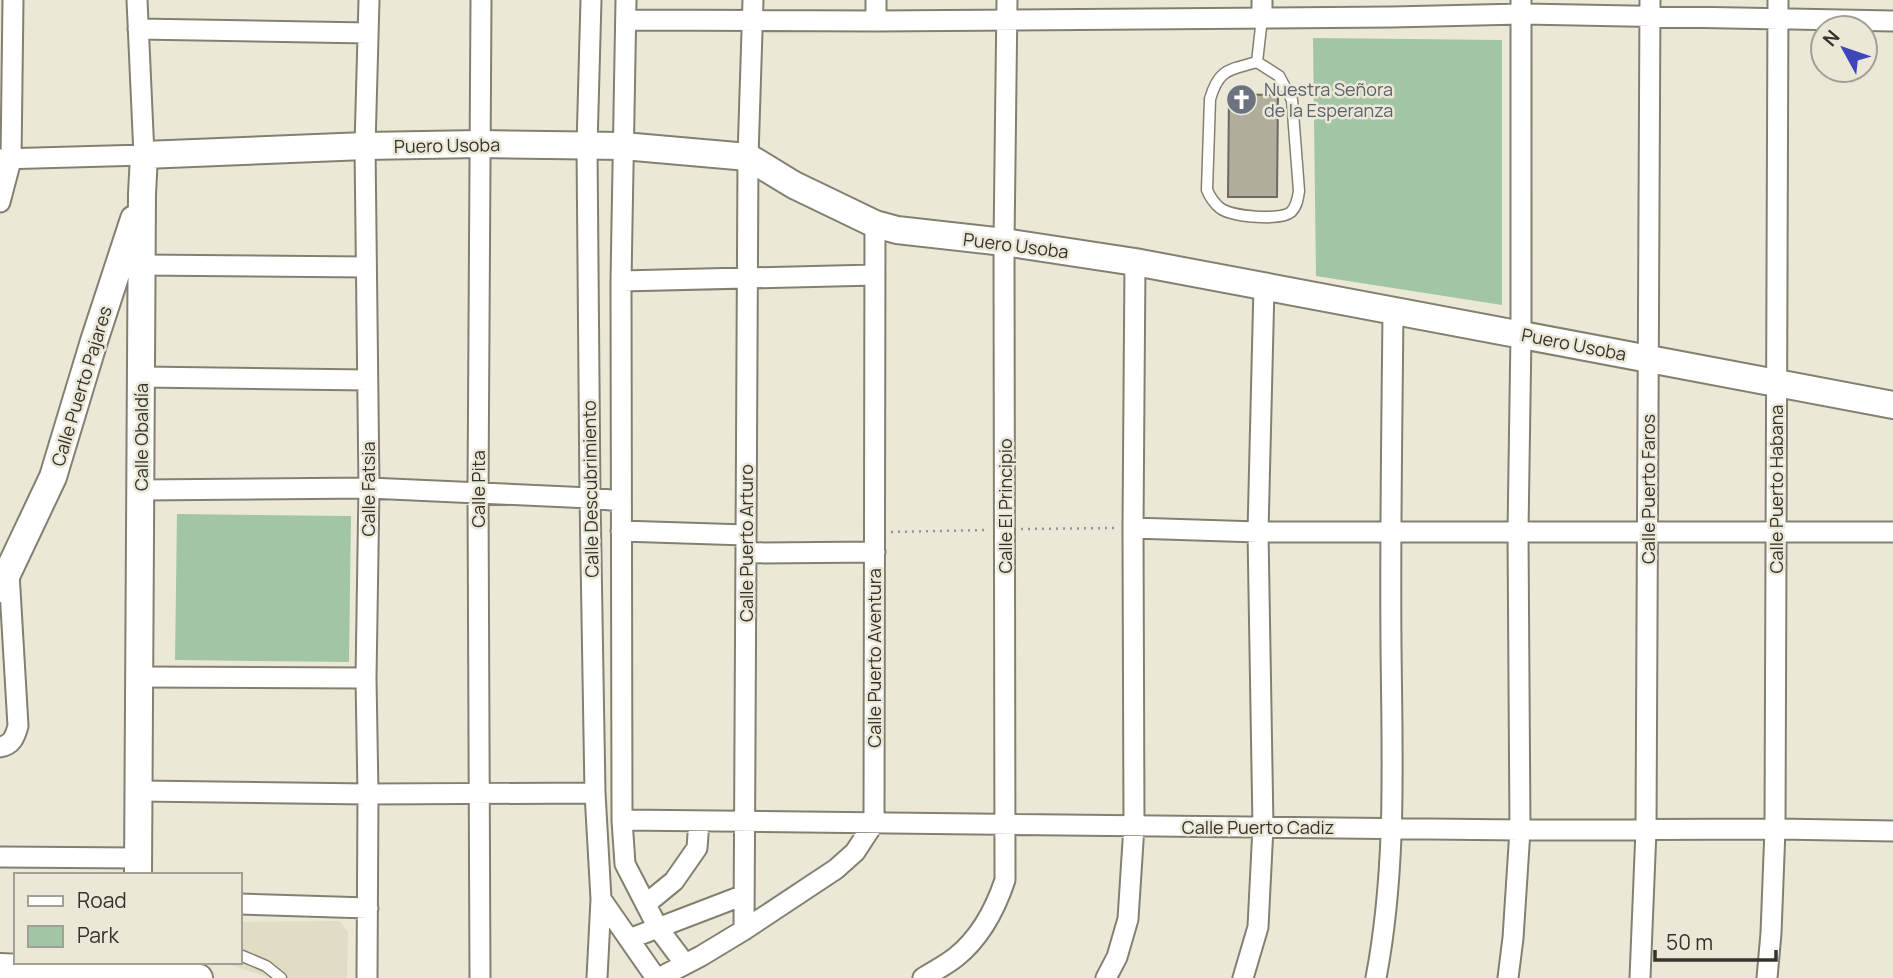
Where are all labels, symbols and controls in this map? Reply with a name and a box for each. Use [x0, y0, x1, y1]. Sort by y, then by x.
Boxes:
north arrow [1809, 14, 1879, 84]
text: N [1817, 24, 1845, 52]
place label: Nuestra Señora de la Esperanza [1264, 77, 1393, 122]
church icon: Nuestra Señora de la Esperanza [1224, 82, 1258, 116]
street label: Puero Usoba [394, 132, 500, 158]
street label: Puero Usoba [962, 227, 1070, 263]
street label: Calle Puerto Pajares [45, 303, 117, 469]
street label: Puero Usoba [1520, 322, 1628, 366]
street label: Calle Obaldía [129, 383, 153, 491]
street label: Calle Descubrimiento [576, 400, 604, 578]
street label: Calle Puerto Habana [1764, 405, 1788, 573]
street label: Calle Puerto Faros [1636, 414, 1660, 564]
street label: Calle El Principio [993, 438, 1017, 574]
street label: Calle Fatsia [356, 442, 380, 536]
street label: Calle Pita [466, 450, 490, 528]
street label: Calle Puerto Arturo [734, 464, 758, 622]
street label: Calle Puerto Aventura [862, 568, 886, 748]
street label: Calle Puerto Cadiz [1182, 815, 1334, 839]
legend [14, 873, 242, 964]
text: Road [77, 886, 127, 914]
scale bar [1655, 918, 1776, 962]
text: Park [77, 921, 119, 949]
text: 50 m [1666, 928, 1713, 956]

